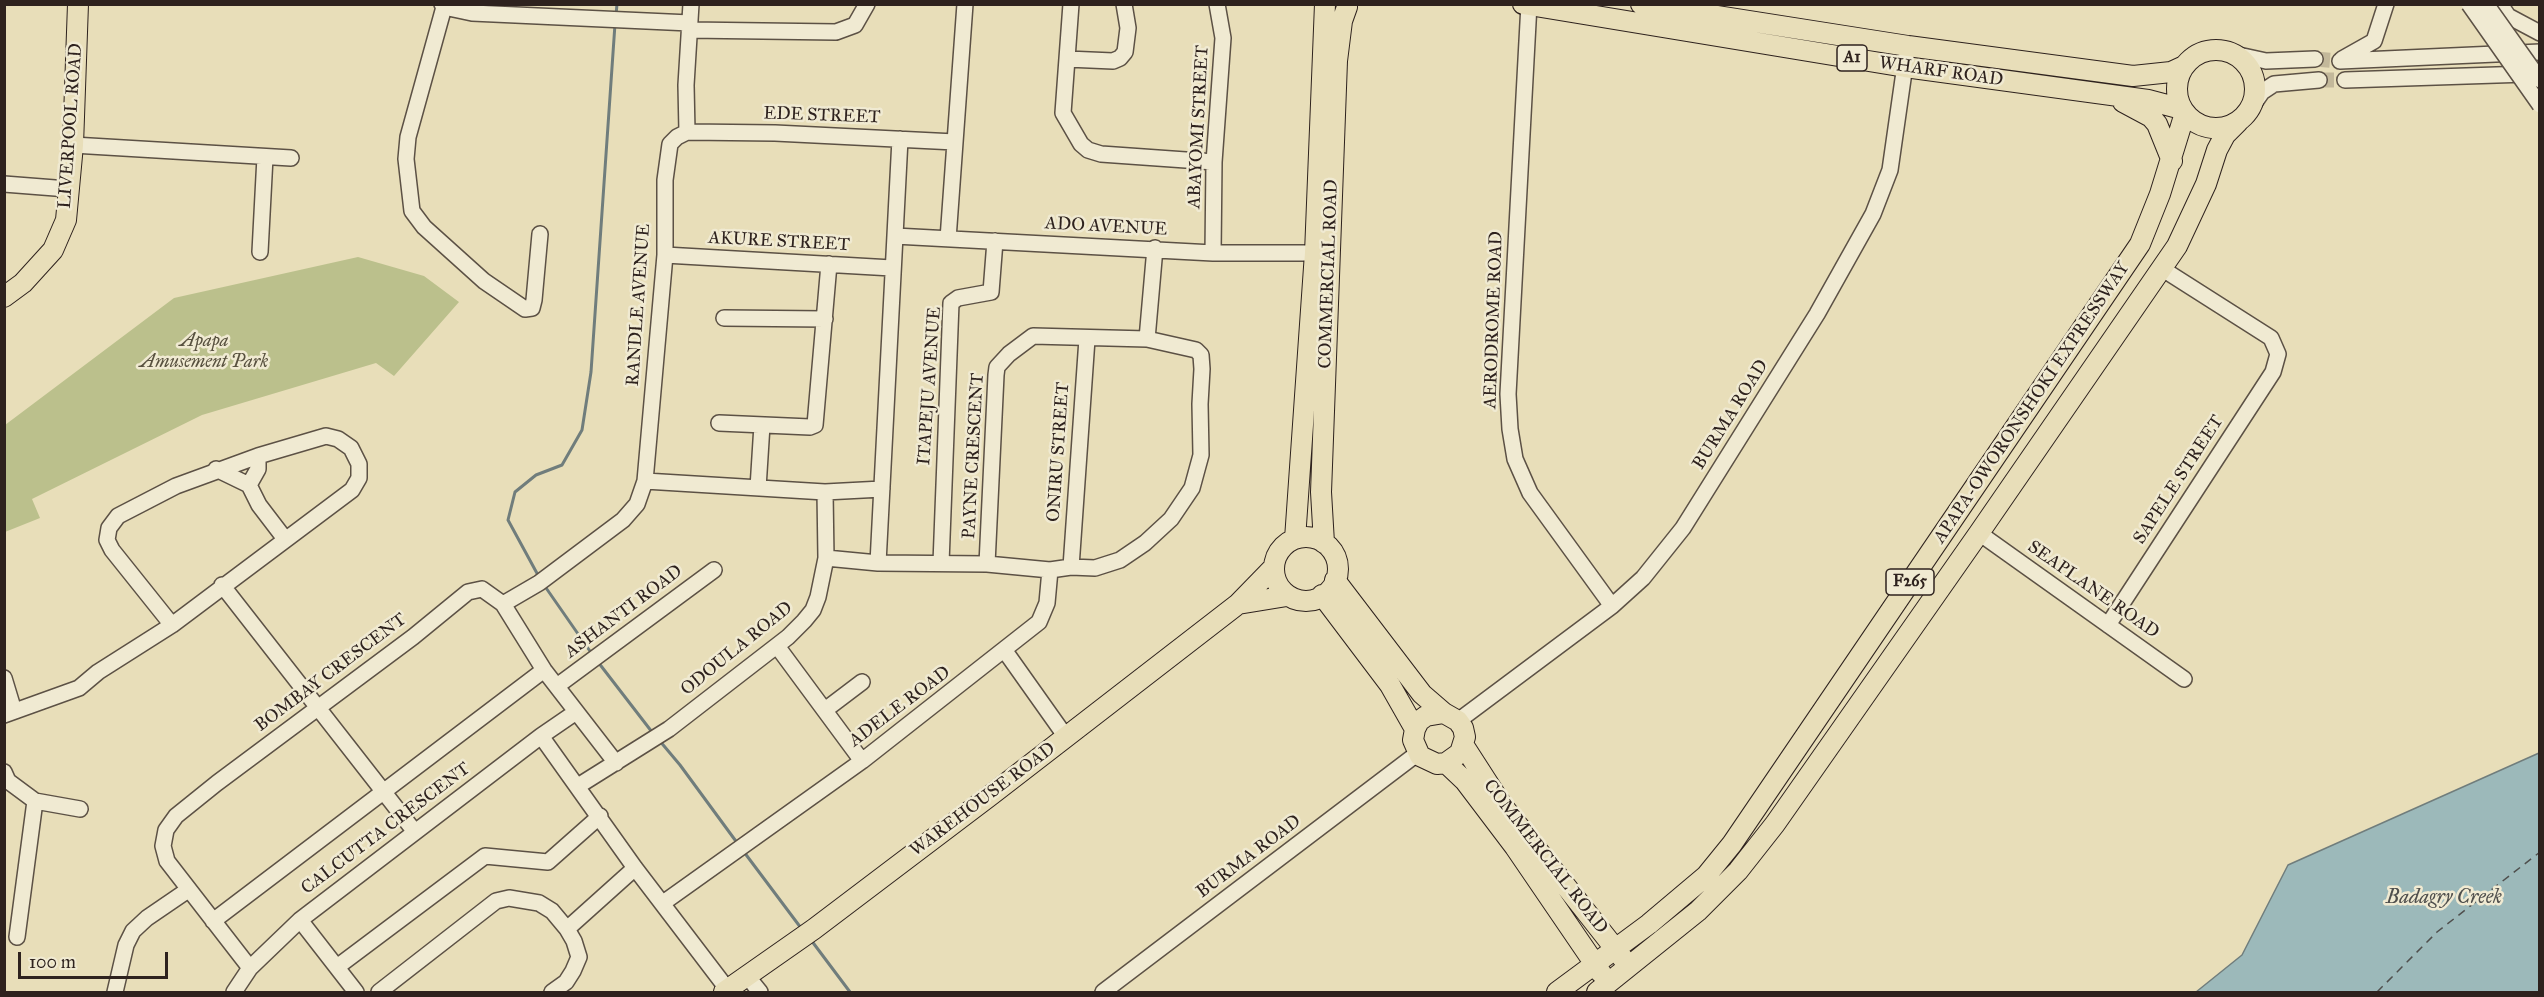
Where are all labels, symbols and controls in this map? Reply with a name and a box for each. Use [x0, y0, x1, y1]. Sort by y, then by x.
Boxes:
street label: LIVERPOOL ROAD [54, 42, 88, 210]
street label: ABAYOMI STREET [1184, 45, 1214, 209]
road number: A1 [1837, 45, 1867, 71]
street label: WHARF ROAD [1878, 53, 2004, 91]
street label: EDE STREET [763, 103, 881, 129]
street label: COMMERCIAL ROAD [1315, 179, 1343, 369]
street label: ADO AVENUE [1044, 213, 1168, 241]
street label: RANDLE AVENUE [623, 223, 655, 387]
street label: AKURE STREET [708, 228, 850, 256]
street label: AERODROME ROAD [1480, 231, 1508, 409]
street label: APAPA-OWORONSHOKI EXPRESSWAY [1929, 258, 2135, 548]
street label: ITAPEJU AVENUE [914, 306, 946, 466]
park label: Apapa Amusement Park [140, 331, 268, 374]
street label: BURMA ROAD [1689, 356, 1773, 474]
street label: PAYNE CRESCENT [959, 372, 989, 540]
street label: ONIRU STREET [1043, 381, 1075, 523]
street label: SAPELE STREET [2129, 412, 2229, 548]
street label: SEAPLANE ROAD [2023, 536, 2163, 644]
street label: ASHANTI ROAD [561, 561, 687, 663]
road number: F265 [1886, 569, 1934, 595]
street label: ODOULA ROAD [677, 597, 797, 701]
street label: BOMBAY CRESCENT [251, 609, 411, 737]
street label: ADELE ROAD [845, 662, 955, 752]
street label: WAREHOUSE ROAD [906, 738, 1060, 862]
street label: CALCUTTA CRESCENT [297, 758, 475, 900]
street label: COMMERCIAL ROAD [1478, 776, 1612, 938]
street label: BURMA ROAD [1192, 811, 1306, 903]
water label: Badagry Creek [2386, 886, 2502, 910]
scale bar [21, 940, 171, 978]
text: 100 m [29, 951, 76, 973]

